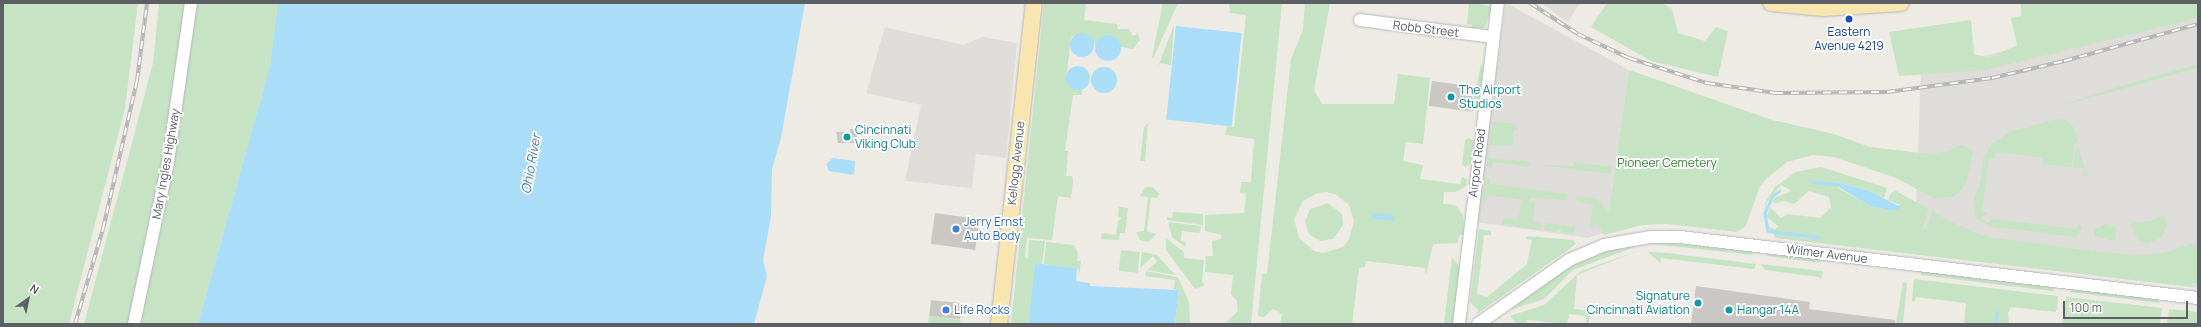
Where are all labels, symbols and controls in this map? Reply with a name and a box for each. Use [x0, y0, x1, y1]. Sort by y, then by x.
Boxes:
marker: Eastern Avenue 4219 [1844, 14, 1854, 24]
street label: Robb Street [1392, 18, 1460, 40]
place label: Eastern Avenue 4219 [1814, 25, 1884, 53]
place label: The Airport Studios [1459, 83, 1521, 111]
marker: The Airport Studios [1446, 92, 1456, 102]
street label: Mary Ingles Highway [149, 108, 183, 220]
street label: Kellogg Avenue [1004, 120, 1028, 206]
place label: Cincinnati Viking Club [855, 123, 916, 151]
street label: Airport Road [1466, 128, 1488, 198]
marker: Cincinnati Viking Club [842, 132, 852, 142]
water label: Ohio River [518, 133, 544, 195]
park label: Pioneer Cemetery [1617, 156, 1717, 170]
place label: Jerry Ernst Auto Body [964, 215, 1023, 243]
marker: Jerry Ernst Auto Body [951, 224, 961, 234]
street label: Wilmer Avenue [1786, 242, 1868, 266]
north arrow [8, 279, 48, 319]
text: N [27, 280, 42, 297]
place label: Signature Cincinnati Aviation [1587, 289, 1690, 317]
scale bar [2065, 293, 2190, 319]
marker: Signature Cincinnati Aviation [1693, 298, 1703, 308]
text: 100 m [2070, 299, 2102, 316]
place label: Life Rocks [954, 303, 1010, 317]
place label: Hangar 14A [1737, 303, 1799, 317]
marker: Life Rocks [941, 305, 951, 315]
marker: Hangar 14A [1724, 305, 1734, 315]

